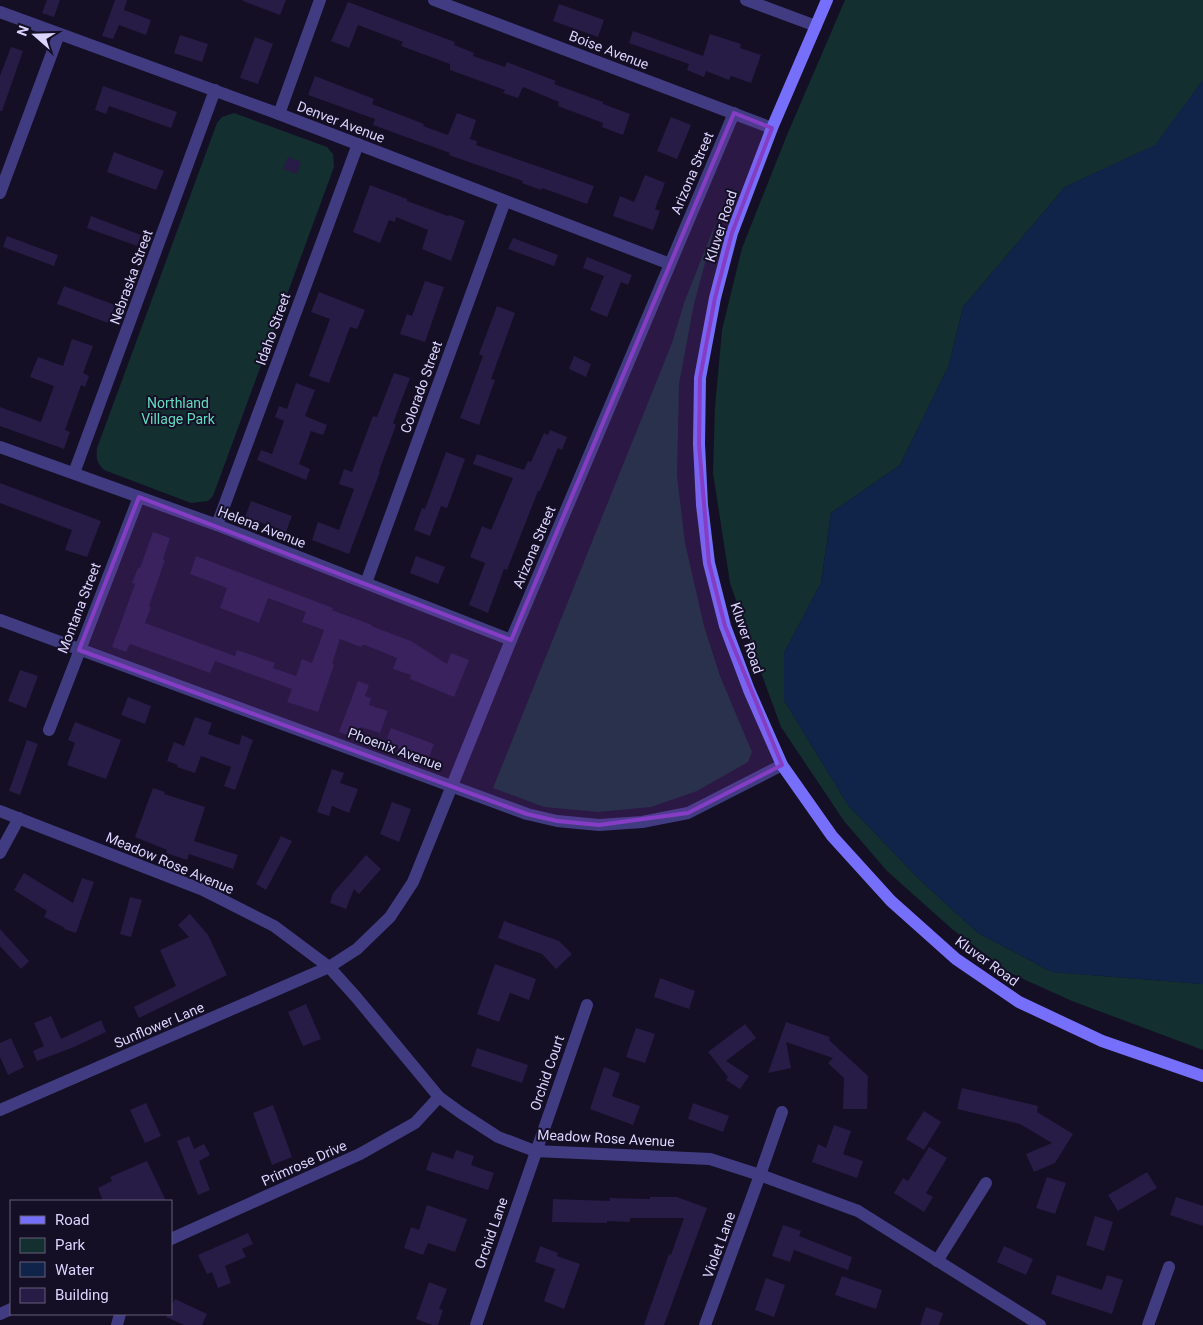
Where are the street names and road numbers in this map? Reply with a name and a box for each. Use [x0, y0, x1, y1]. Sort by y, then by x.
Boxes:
street label: Boise Avenue [567, 27, 651, 73]
street label: Denver Avenue [295, 98, 387, 146]
street label: Arizona Street [667, 129, 717, 217]
street label: Kluver Road [702, 188, 740, 264]
street label: Nebraska Street [106, 227, 156, 327]
street label: Idaho Street [253, 290, 294, 367]
street label: Colorado Street [397, 338, 445, 435]
street label: Helena Avenue [216, 503, 308, 551]
street label: Arizona Street [509, 503, 559, 591]
street label: Montana Street [54, 560, 104, 656]
street label: Kluver Road [727, 600, 767, 676]
street label: Phoenix Avenue [346, 725, 444, 773]
street label: Meadow Rose Avenue [104, 829, 236, 897]
street label: Kluver Road [952, 933, 1022, 989]
street label: Sunflower Lane [112, 999, 206, 1051]
street label: Orchid Court [527, 1033, 567, 1113]
street label: Meadow Rose Avenue [537, 1126, 675, 1150]
street label: Primrose Drive [259, 1137, 349, 1189]
street label: Orchid Lane [471, 1195, 511, 1271]
street label: Violet Lane [700, 1210, 738, 1280]

